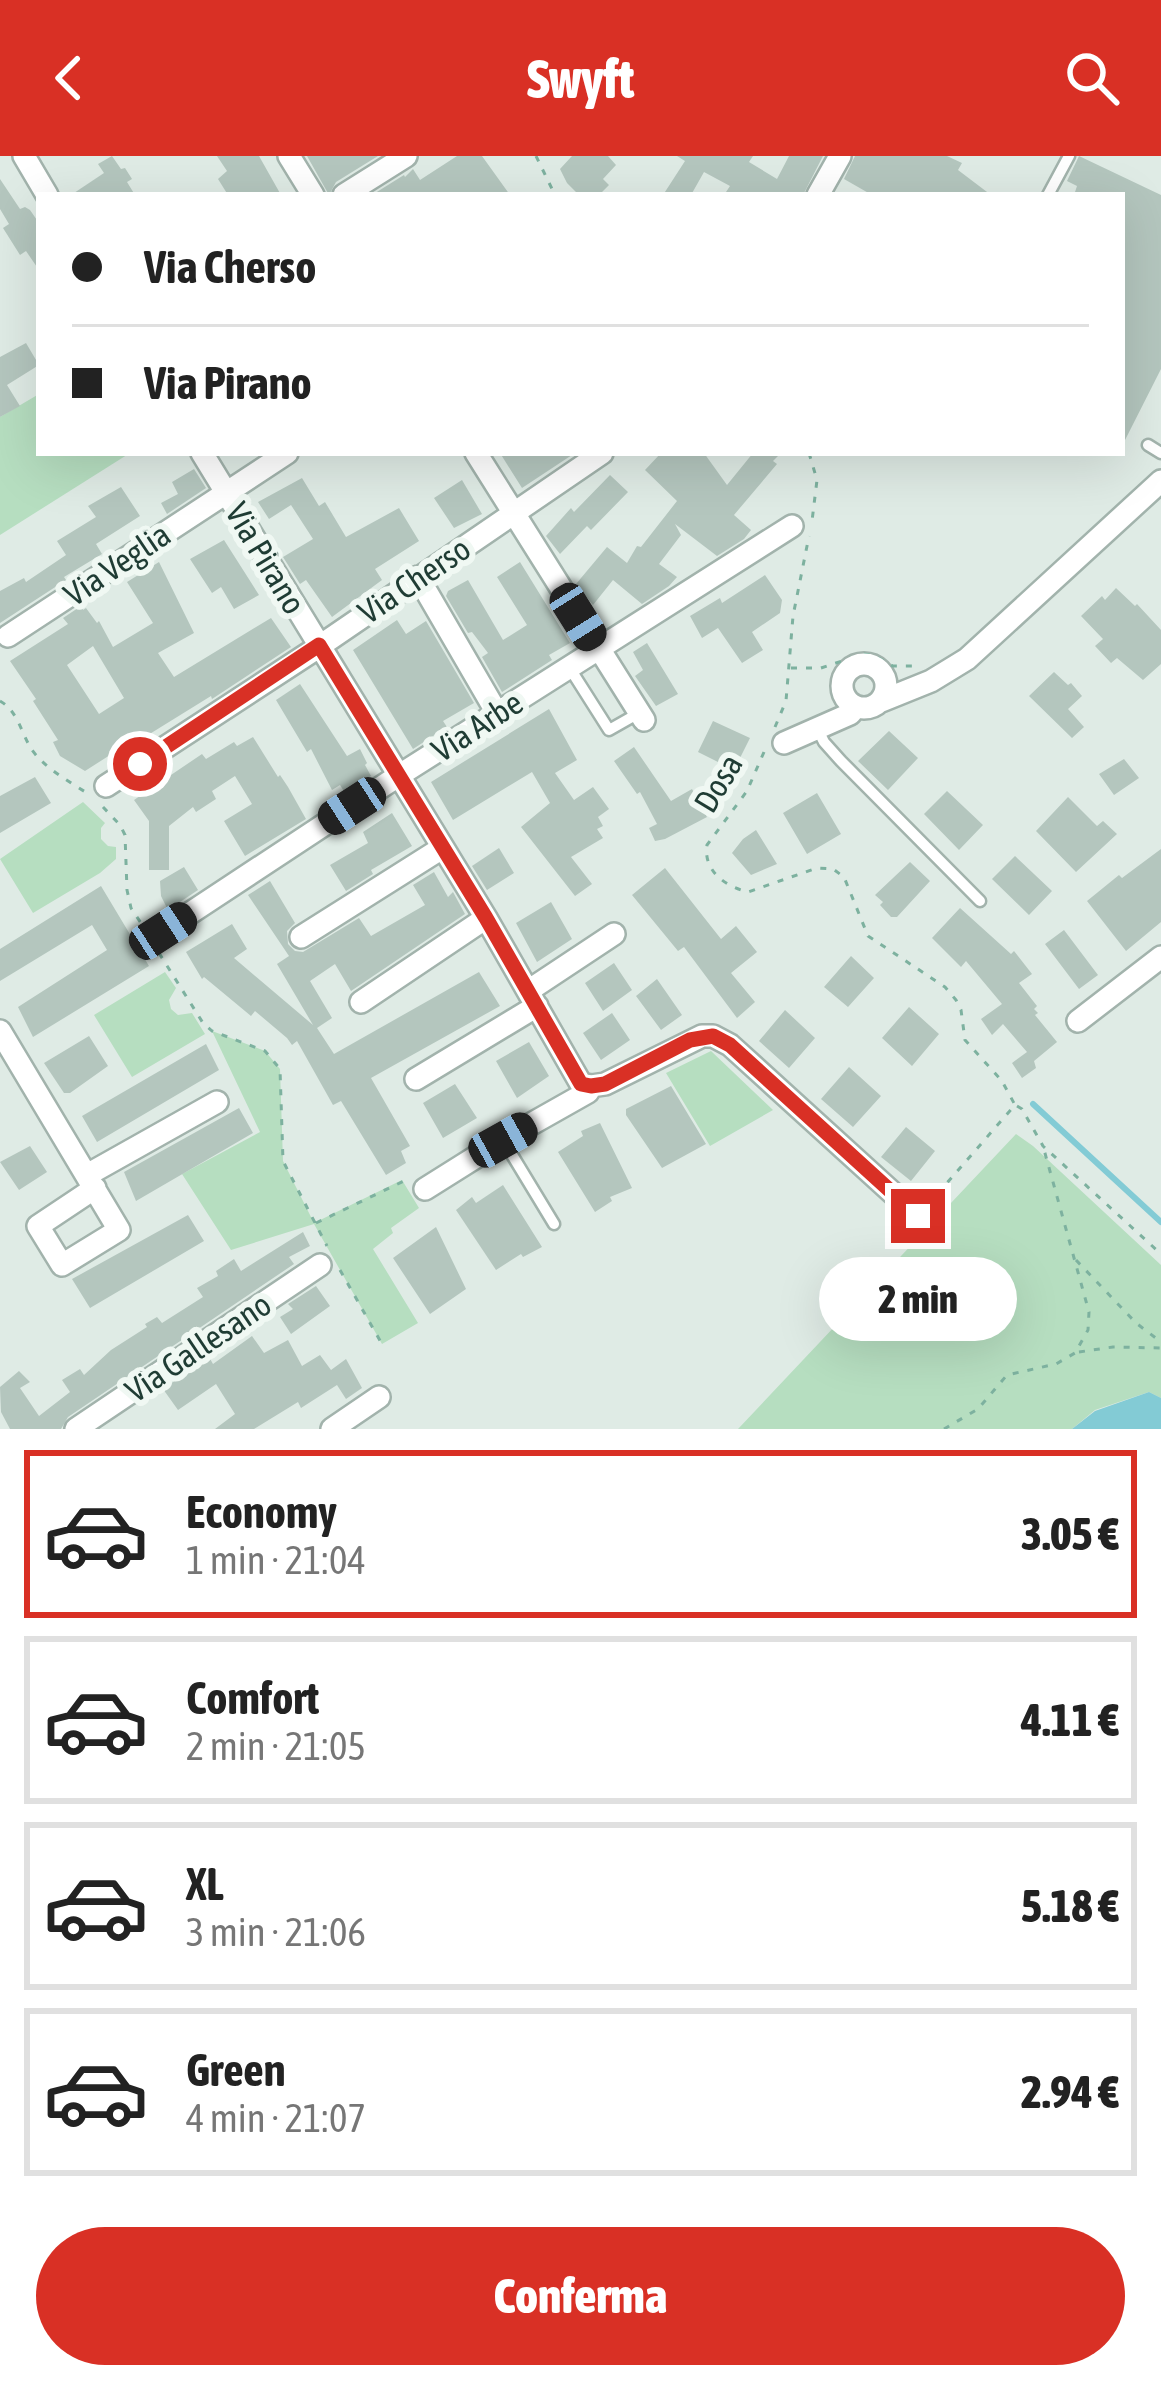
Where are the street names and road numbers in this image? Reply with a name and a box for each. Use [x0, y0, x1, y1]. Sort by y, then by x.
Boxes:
street label: Via Pirano [218, 496, 314, 620]
street label: Via Veglia [57, 515, 177, 613]
street label: Via Cherso [351, 529, 477, 631]
street label: Via Arbe [425, 683, 529, 769]
street label: Dosa [686, 747, 750, 819]
street label: Via Gallesano [118, 1285, 278, 1409]

